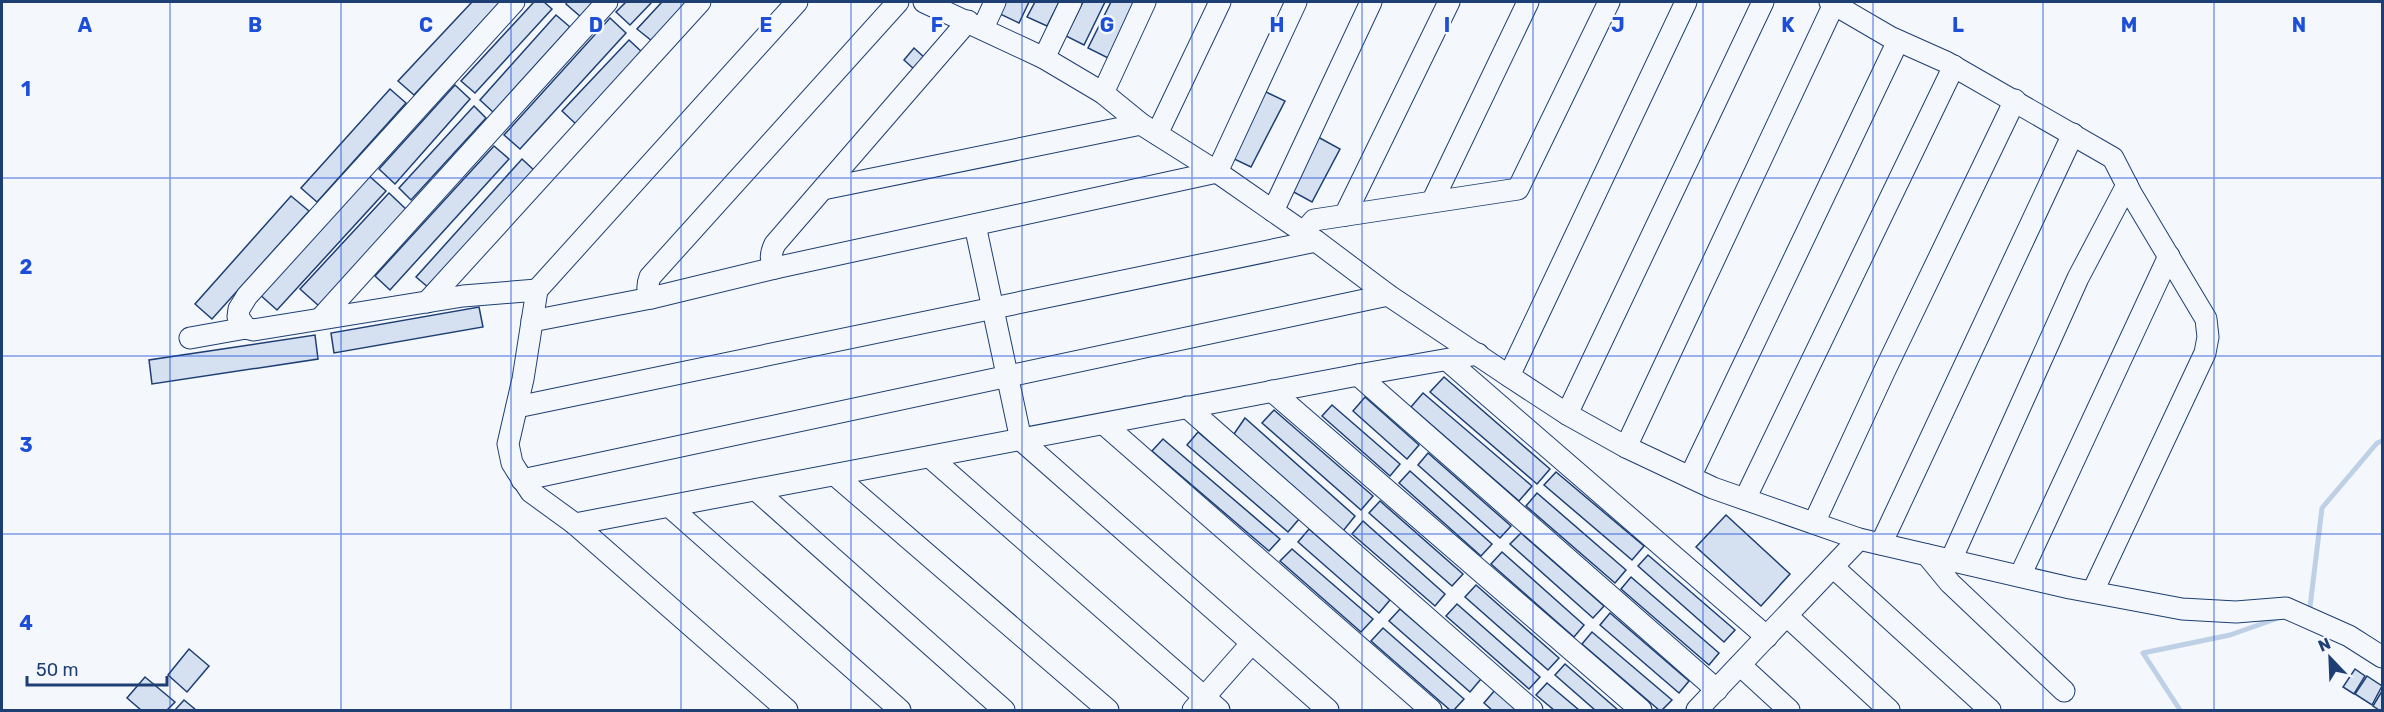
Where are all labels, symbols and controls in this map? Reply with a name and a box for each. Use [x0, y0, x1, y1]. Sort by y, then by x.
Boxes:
text: A [78, 13, 93, 37]
text: B [248, 13, 262, 37]
text: C [419, 13, 433, 37]
text: D [589, 13, 603, 37]
text: E [760, 13, 772, 37]
text: F [931, 13, 943, 37]
text: G [1100, 13, 1114, 37]
text: H [1270, 13, 1284, 37]
text: I [1444, 13, 1450, 37]
text: J [1611, 13, 1625, 37]
text: K [1781, 13, 1795, 37]
text: L [1952, 13, 1964, 37]
text: M [2121, 13, 2137, 37]
text: N [2292, 13, 2306, 37]
text: 1 [21, 77, 31, 101]
text: 2 [20, 255, 33, 279]
text: 3 [19, 433, 33, 457]
text: 4 [19, 611, 33, 635]
north arrow [2300, 628, 2360, 688]
text: N [2315, 634, 2333, 656]
scale bar [27, 649, 166, 687]
text: 50 m [36, 659, 79, 681]

